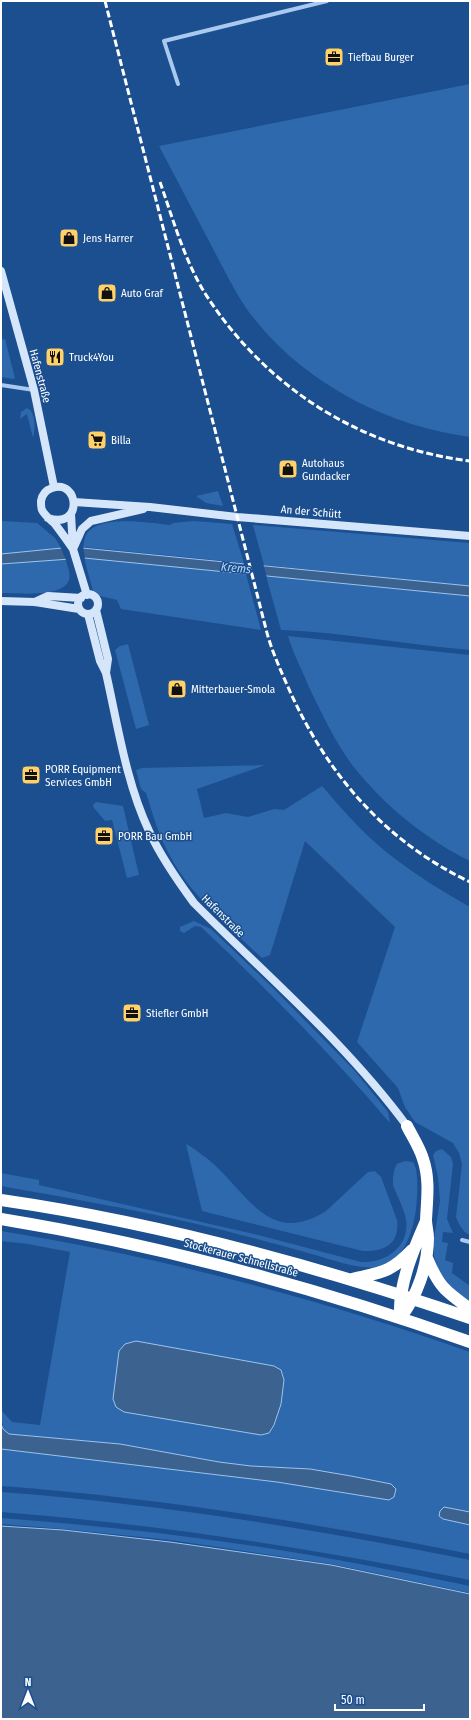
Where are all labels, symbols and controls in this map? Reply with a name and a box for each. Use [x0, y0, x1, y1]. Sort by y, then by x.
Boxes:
office icon: Tiefbau Burger [323, 46, 345, 68]
place label: Tiefbau Burger [348, 51, 414, 64]
shop icon: Jens Harrer [58, 227, 80, 249]
place label: Jens Harrer [83, 232, 133, 245]
shop icon: Auto Graf [96, 282, 118, 304]
place label: Auto Graf [121, 287, 164, 300]
restaurant icon: Truck4You [44, 346, 66, 368]
street label: Hafenstraße [27, 348, 53, 404]
place label: Truck4You [69, 351, 114, 364]
supermarket icon: Billa [86, 429, 108, 451]
place label: Billa [111, 434, 131, 447]
place label: Autohaus Gundacker [302, 457, 350, 483]
shop icon: Autohaus Gundacker [277, 458, 299, 480]
street label: An der Schütt [280, 503, 342, 521]
water label: Krems [220, 559, 252, 577]
shop icon: Mitterbauer-Smola [166, 678, 188, 700]
place label: Mitterbauer-Smola [191, 683, 275, 696]
place label: PORR Equipment Services GmbH [45, 763, 121, 789]
office icon: PORR Equipment Services GmbH [20, 764, 42, 786]
office icon: PORR Bau GmbH [93, 825, 115, 847]
place label: PORR Bau GmbH [118, 830, 192, 843]
street label: Hafenstraße [199, 892, 247, 940]
office icon: Stiefler GmbH [121, 1002, 143, 1024]
place label: Stiefler GmbH [146, 1007, 208, 1020]
street label: Stockerauer Schnellstraße [182, 1236, 300, 1280]
north arrow [8, 1672, 48, 1712]
text: N [25, 1676, 31, 1689]
scale bar [335, 1686, 424, 1712]
text: 50 m [341, 1693, 365, 1707]

